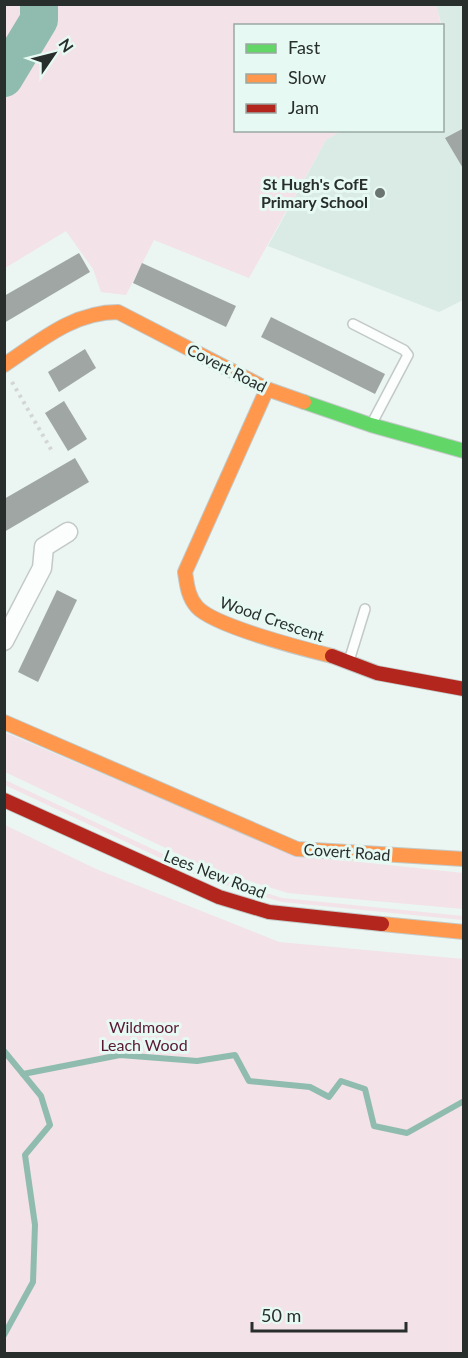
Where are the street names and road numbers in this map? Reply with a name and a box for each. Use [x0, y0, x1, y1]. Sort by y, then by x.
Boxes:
street label: Covert Road [184, 339, 270, 396]
street label: Wood Crescent [218, 592, 327, 645]
street label: Covert Road [303, 839, 391, 864]
street label: Lees New Road [161, 845, 269, 902]

